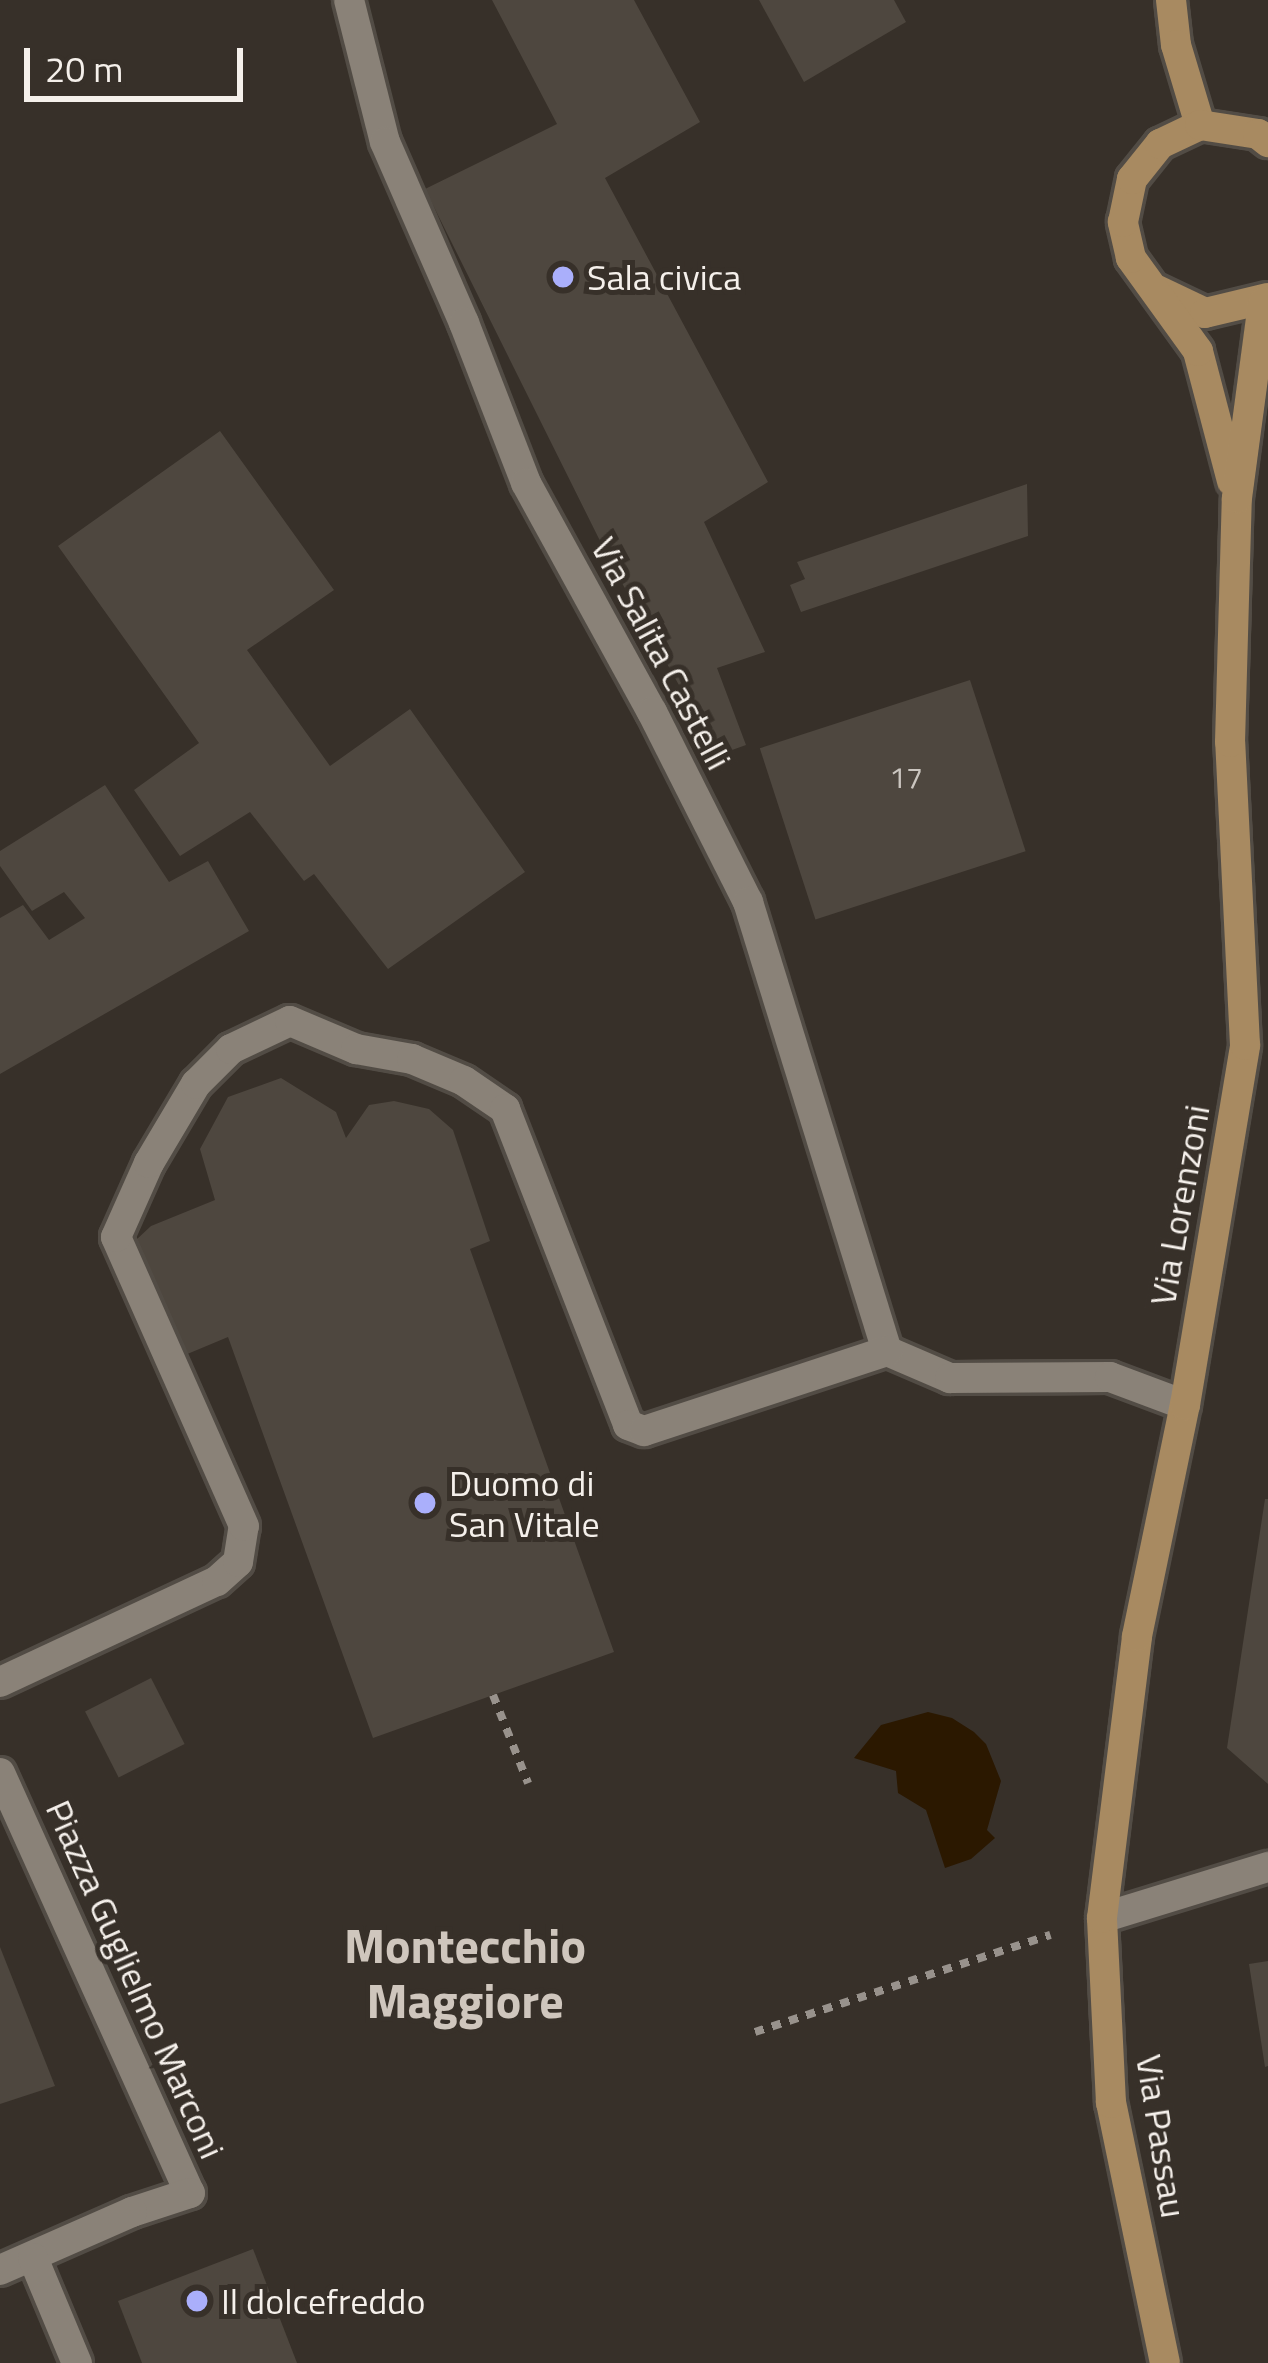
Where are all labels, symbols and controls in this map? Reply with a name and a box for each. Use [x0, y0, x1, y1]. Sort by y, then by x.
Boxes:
scale bar [30, 24, 249, 98]
text: 20 m [45, 41, 123, 96]
place label: Sala civica [587, 255, 741, 299]
marker: Sala civica [550, 264, 576, 290]
street label: Via Salita Castelli [583, 529, 741, 777]
house number: 17 [889, 759, 923, 795]
street label: Via Lorenzoni [1140, 1101, 1218, 1309]
place label: Duomo di San Vitale [449, 1460, 600, 1545]
marker: Duomo di San Vitale [412, 1490, 438, 1516]
street label: Piazza Guglielmo Marconi [37, 1793, 235, 2165]
district label: Montecchio Maggiore [344, 1916, 586, 2029]
street label: Via Passau [1128, 2051, 1196, 2221]
place label: Il dolcefreddo [221, 2279, 425, 2323]
marker: Il dolcefreddo [184, 2288, 210, 2314]

